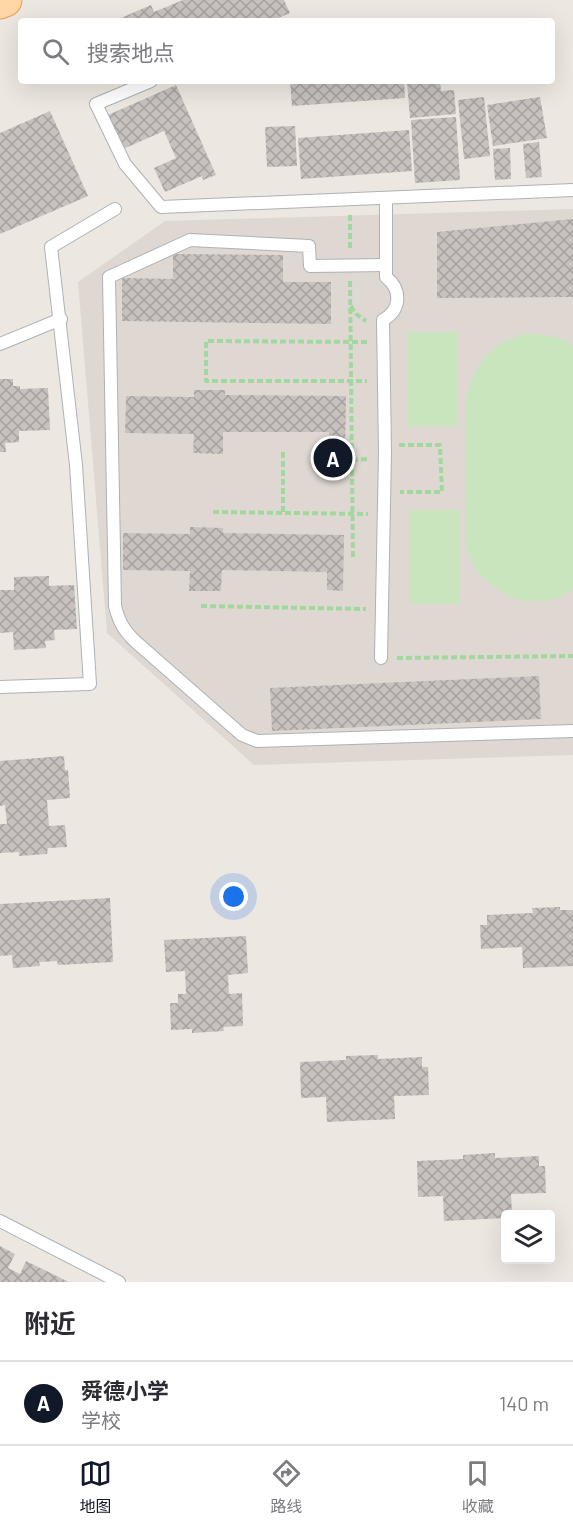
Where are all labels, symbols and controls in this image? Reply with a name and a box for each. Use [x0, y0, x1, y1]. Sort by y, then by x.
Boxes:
search box [18, 18, 555, 84]
icon: search [39, 35, 72, 68]
text: 搜索地点 [87, 39, 175, 65]
pin: A [314, 436, 352, 480]
your location [219, 882, 248, 911]
map controls [501, 1210, 555, 1264]
button: layers [501, 1210, 555, 1264]
text: 附近 [24, 1307, 76, 1338]
text: 舜德小学 [81, 1377, 169, 1403]
text: A [37, 1391, 50, 1415]
text: 140 m [499, 1391, 549, 1415]
text: 学校 [81, 1408, 121, 1432]
tab: 地图 [79, 1457, 112, 1517]
tab: 路线 [270, 1457, 303, 1517]
tab: 收藏 [461, 1457, 494, 1517]

